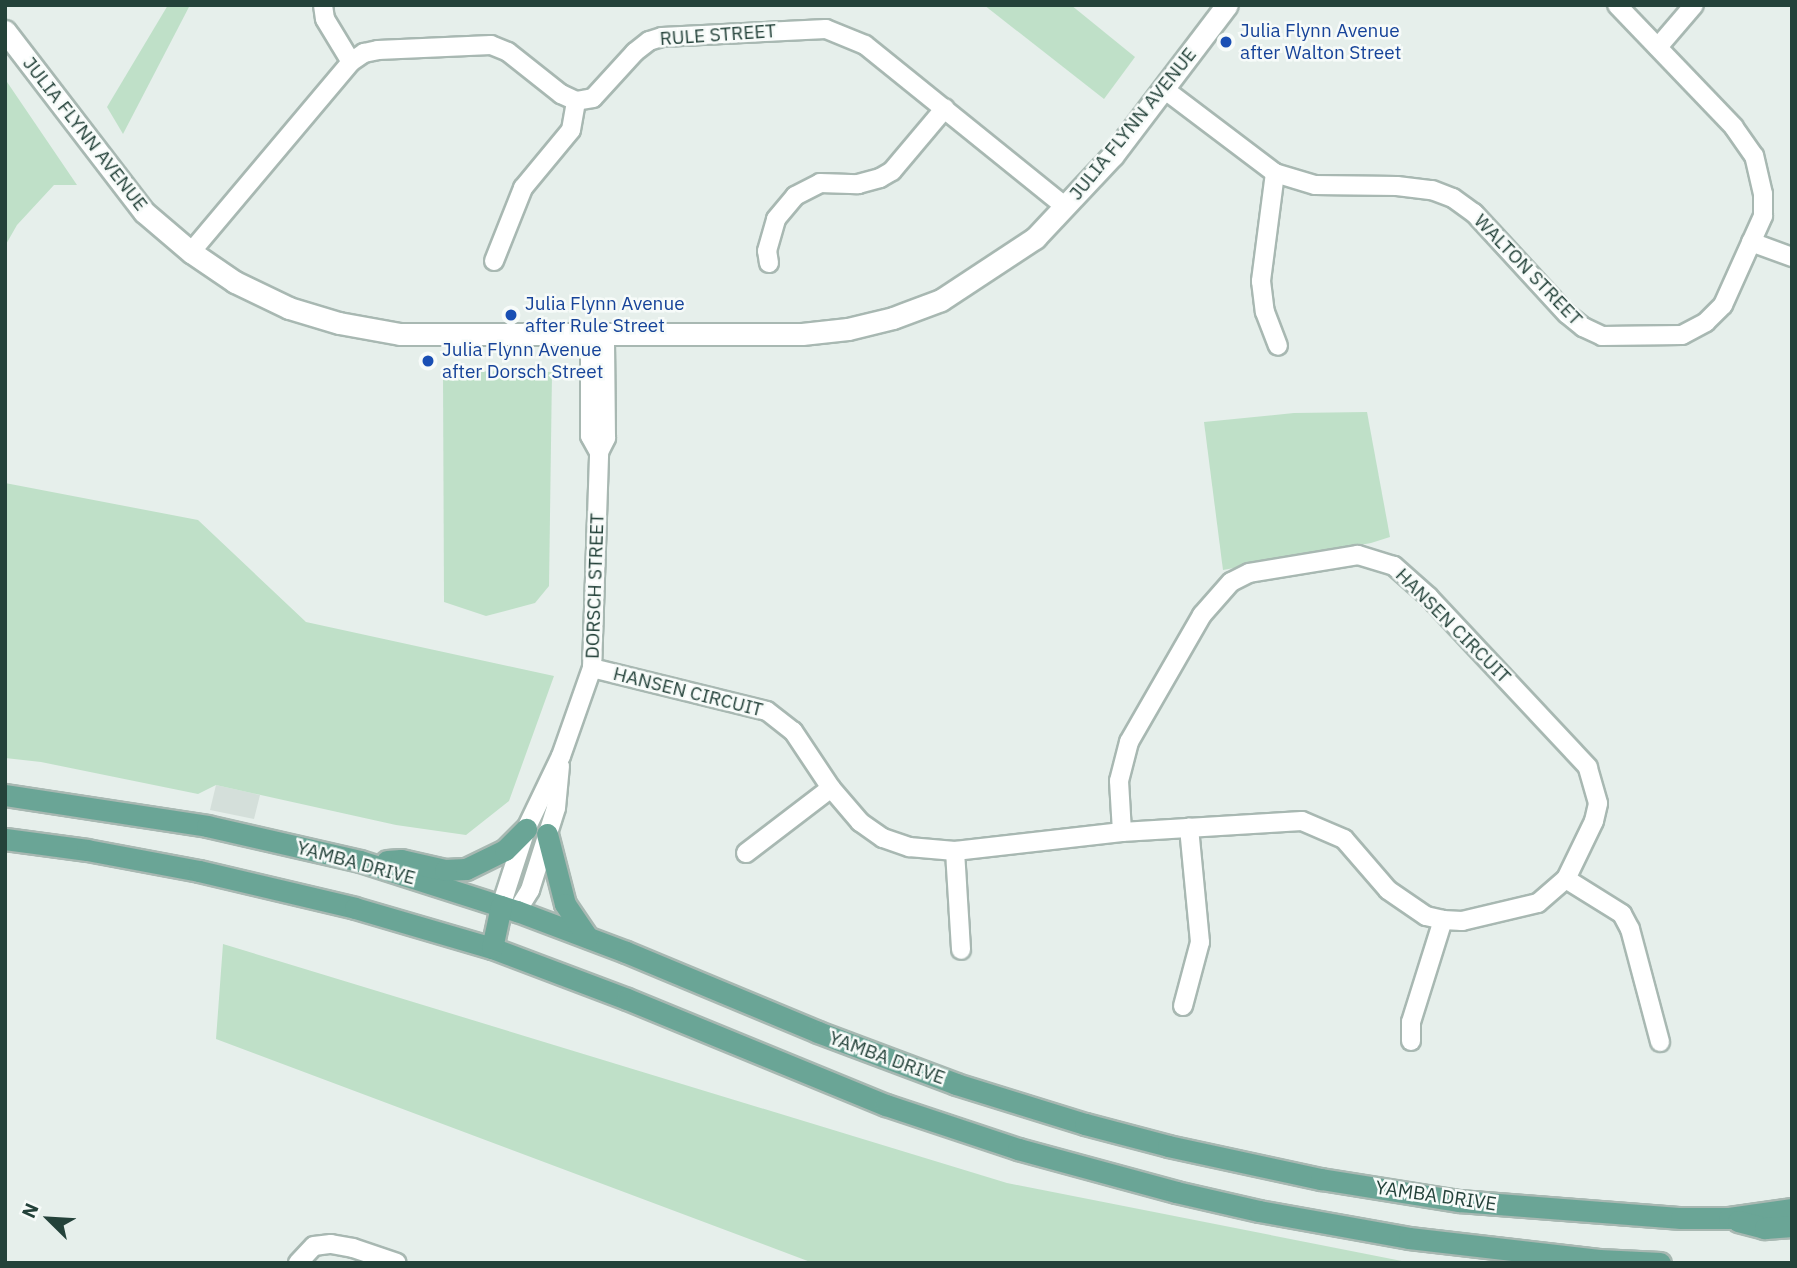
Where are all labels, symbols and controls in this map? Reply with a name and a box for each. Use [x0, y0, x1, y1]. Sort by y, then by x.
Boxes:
street label: RULE STREET [659, 20, 777, 50]
place label: Julia Flynn Avenue after Walton Street [1240, 20, 1401, 64]
marker: Julia Flynn Avenue after Walton Street [1218, 34, 1234, 50]
street label: JULIA FLYNN AVENUE [1065, 43, 1201, 205]
street label: JULIA FLYNN AVENUE [18, 52, 152, 216]
street label: WALTON STREET [1469, 210, 1587, 330]
place label: Julia Flynn Avenue after Rule Street [525, 293, 685, 337]
marker: Julia Flynn Avenue after Rule Street [503, 307, 519, 323]
place label: Julia Flynn Avenue after Dorsch Street [442, 339, 603, 383]
marker: Julia Flynn Avenue after Dorsch Street [420, 353, 436, 369]
street label: DORSCH STREET [581, 513, 609, 659]
street label: HANSEN CIRCUIT [1391, 564, 1515, 688]
street label: HANSEN CIRCUIT [611, 662, 765, 722]
street label: YAMBA DRIVE [294, 836, 418, 890]
street label: YAMBA DRIVE [826, 1026, 948, 1090]
street label: YAMBA DRIVE [1374, 1176, 1498, 1216]
north arrow [14, 1184, 84, 1254]
text: N [16, 1199, 44, 1222]

